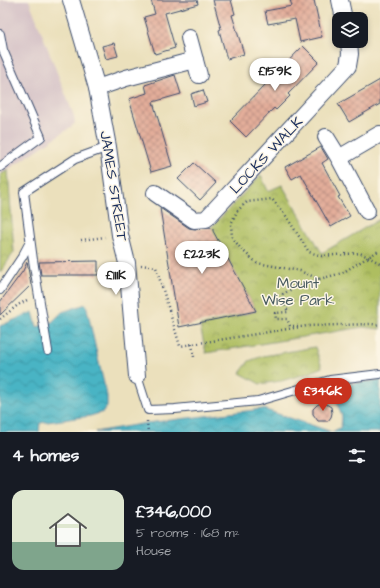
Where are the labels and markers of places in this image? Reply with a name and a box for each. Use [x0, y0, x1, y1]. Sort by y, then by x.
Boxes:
pin: £159K [247, 58, 303, 92]
pin: £223K [174, 241, 230, 275]
pin: £111K [88, 262, 144, 296]
pin: £346K [295, 378, 351, 412]

